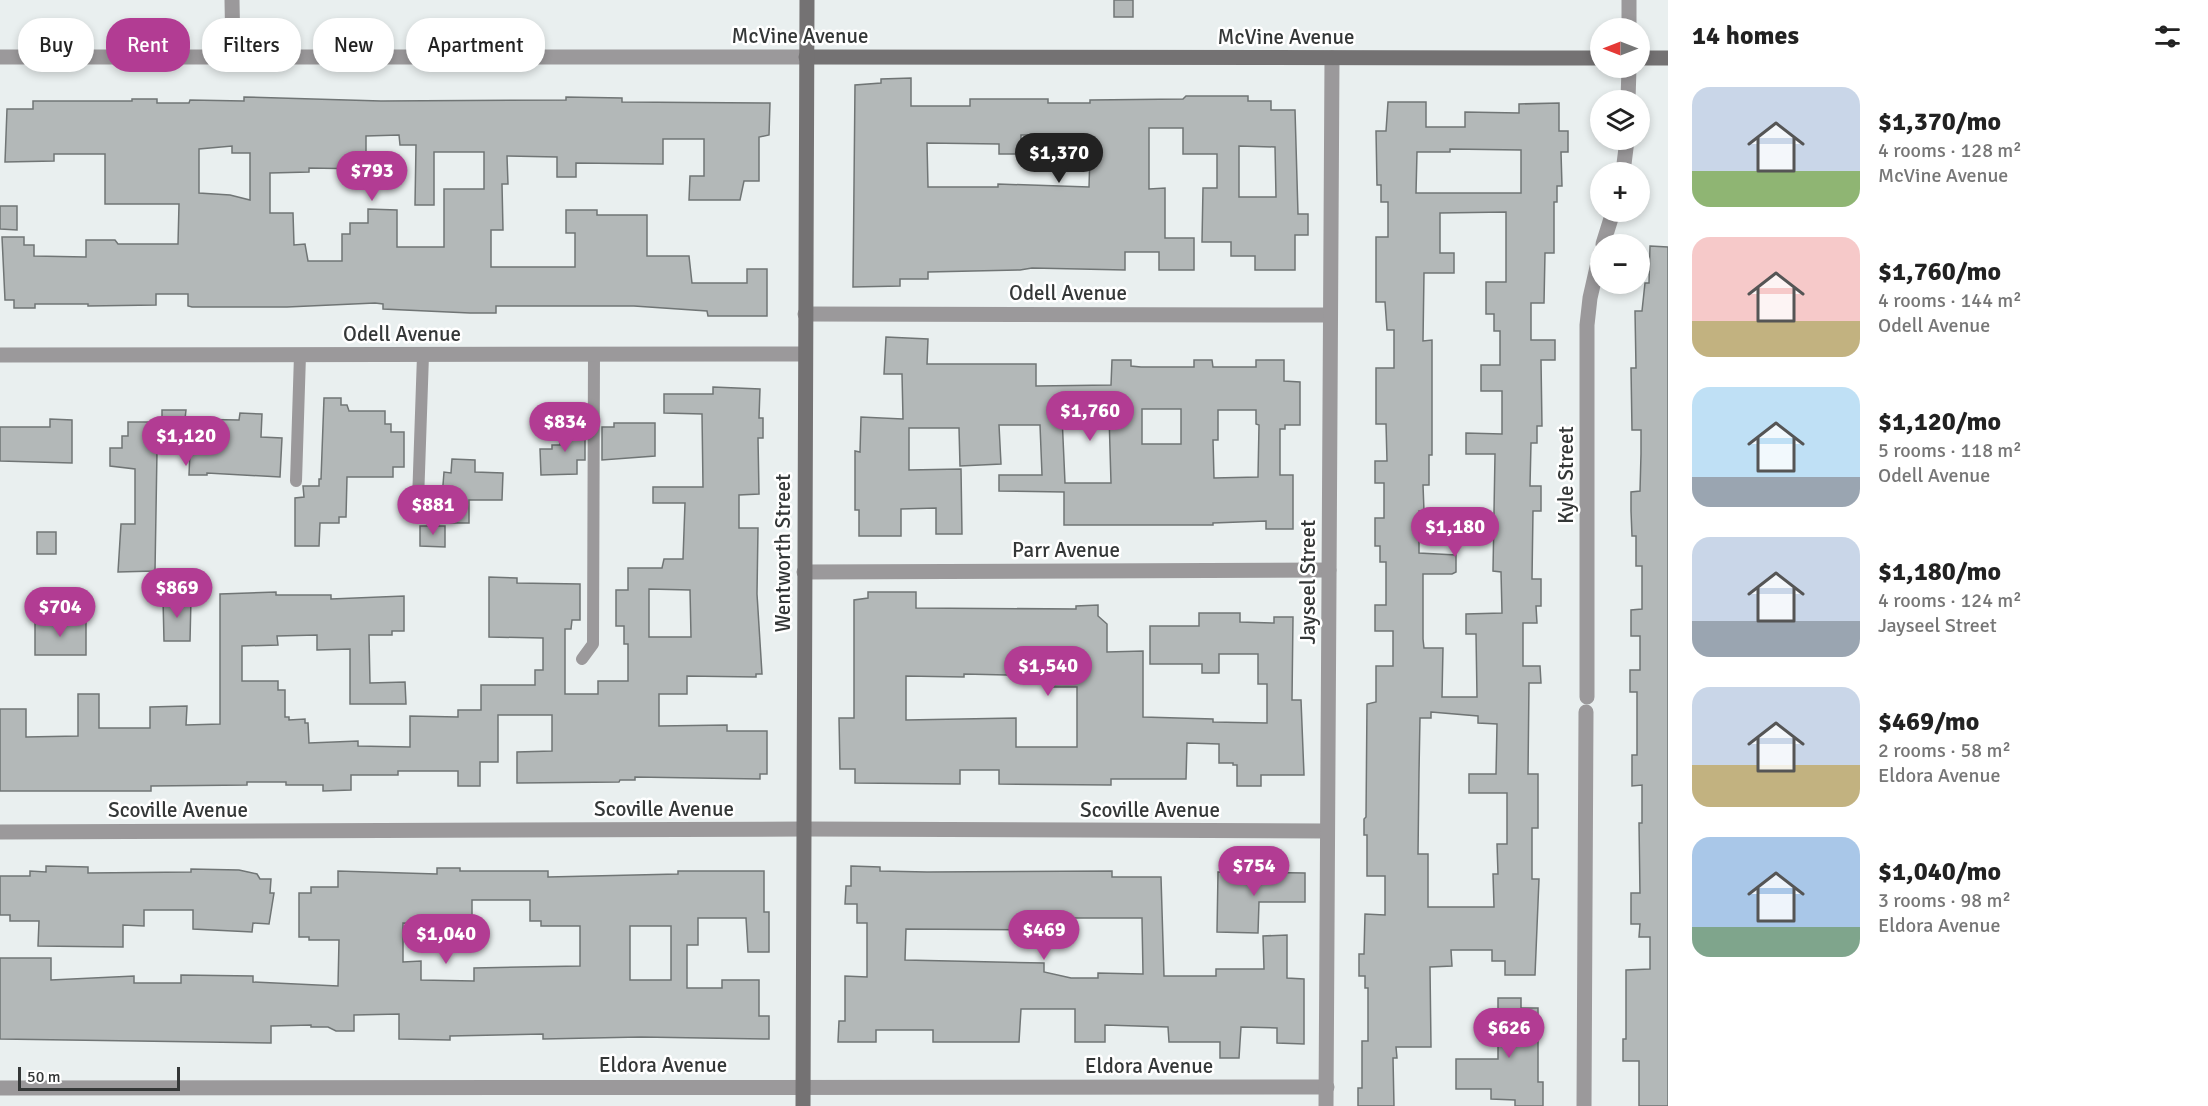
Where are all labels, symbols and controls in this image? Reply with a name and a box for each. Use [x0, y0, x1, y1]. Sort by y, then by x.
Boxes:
chip: Buy [18, 18, 94, 72]
chip: Rent [106, 18, 190, 72]
chip: Filters [202, 18, 301, 72]
chip: New [313, 18, 394, 72]
chip: Apartment [406, 18, 545, 72]
north arrow [1590, 18, 1650, 78]
map controls [1590, 18, 1650, 294]
text: 14 homes [1692, 20, 1799, 52]
icon: filters [2151, 20, 2184, 53]
street label: McVine Avenue [732, 23, 868, 49]
street label: McVine Avenue [1218, 24, 1354, 50]
button: layers [1590, 90, 1650, 150]
text: $1,370/mo [1878, 106, 2001, 138]
icon: home [1740, 111, 1812, 183]
pin: $1,370 [1010, 133, 1108, 184]
text: 4 rooms · 128 m² [1878, 138, 2022, 163]
text: $1,370 [1029, 140, 1089, 165]
pin: $793 [336, 151, 408, 202]
text: $793 [350, 158, 394, 183]
button: + [1590, 162, 1650, 222]
text: McVine Avenue [1878, 163, 2008, 188]
button: − [1590, 234, 1650, 294]
text: $1,760/mo [1878, 256, 2001, 288]
icon: home [1740, 261, 1812, 333]
street label: Odell Avenue [1009, 280, 1127, 306]
text: 4 rooms · 144 m² [1878, 288, 2022, 313]
text: Odell Avenue [1878, 313, 1990, 338]
street label: Odell Avenue [343, 321, 461, 347]
pin: $1,760 [1041, 391, 1139, 442]
text: $1,760 [1060, 398, 1120, 423]
pin: $834 [529, 402, 601, 453]
text: $1,120/mo [1878, 406, 2001, 438]
text: $834 [543, 409, 587, 434]
icon: home [1740, 411, 1812, 483]
pin: $1,120 [137, 416, 235, 467]
text: $1,120 [156, 423, 216, 448]
street label: Kyle Street [1553, 426, 1579, 524]
text: 5 rooms · 118 m² [1878, 438, 2022, 463]
text: Odell Avenue [1878, 463, 1990, 488]
street label: Wentworth Street [770, 474, 796, 632]
pin: $881 [397, 485, 469, 536]
text: $881 [411, 492, 455, 517]
pin: $1,180 [1406, 507, 1504, 558]
text: $1,180 [1425, 514, 1485, 539]
street label: Jayseel Street [1295, 520, 1321, 644]
street label: Parr Avenue [1012, 537, 1120, 563]
text: $1,180/mo [1878, 556, 2001, 588]
icon: home [1740, 561, 1812, 633]
pin: $869 [141, 568, 213, 619]
text: $869 [155, 575, 199, 600]
pin: $704 [24, 587, 96, 638]
text: 4 rooms · 124 m² [1878, 588, 2022, 613]
text: $704 [38, 594, 82, 619]
text: Jayseel Street [1878, 613, 1997, 638]
pin: $1,540 [999, 646, 1097, 697]
text: $1,540 [1018, 653, 1078, 678]
text: $469/mo [1878, 706, 1979, 738]
icon: home [1740, 711, 1812, 783]
text: 2 rooms · 58 m² [1878, 738, 2011, 763]
text: Eldora Avenue [1878, 763, 2000, 788]
street label: Scoville Avenue [594, 796, 734, 822]
street label: Scoville Avenue [108, 797, 248, 823]
street label: Scoville Avenue [1080, 797, 1220, 823]
pin: $754 [1218, 846, 1290, 897]
text: $754 [1232, 853, 1276, 878]
text: $1,040/mo [1878, 856, 2001, 888]
icon: home [1740, 861, 1812, 933]
text: 3 rooms · 98 m² [1878, 888, 2011, 913]
pin: $469 [1008, 910, 1080, 961]
text: Eldora Avenue [1878, 913, 2000, 938]
pin: $1,040 [397, 914, 495, 965]
text: $469 [1022, 917, 1066, 942]
text: $1,040 [416, 921, 476, 946]
pin: $626 [1473, 1008, 1545, 1059]
text: $626 [1487, 1015, 1531, 1040]
street label: Eldora Avenue [599, 1052, 727, 1078]
street label: Eldora Avenue [1085, 1053, 1213, 1079]
scale bar [18, 1064, 180, 1092]
text: 50 m [27, 1067, 61, 1087]

